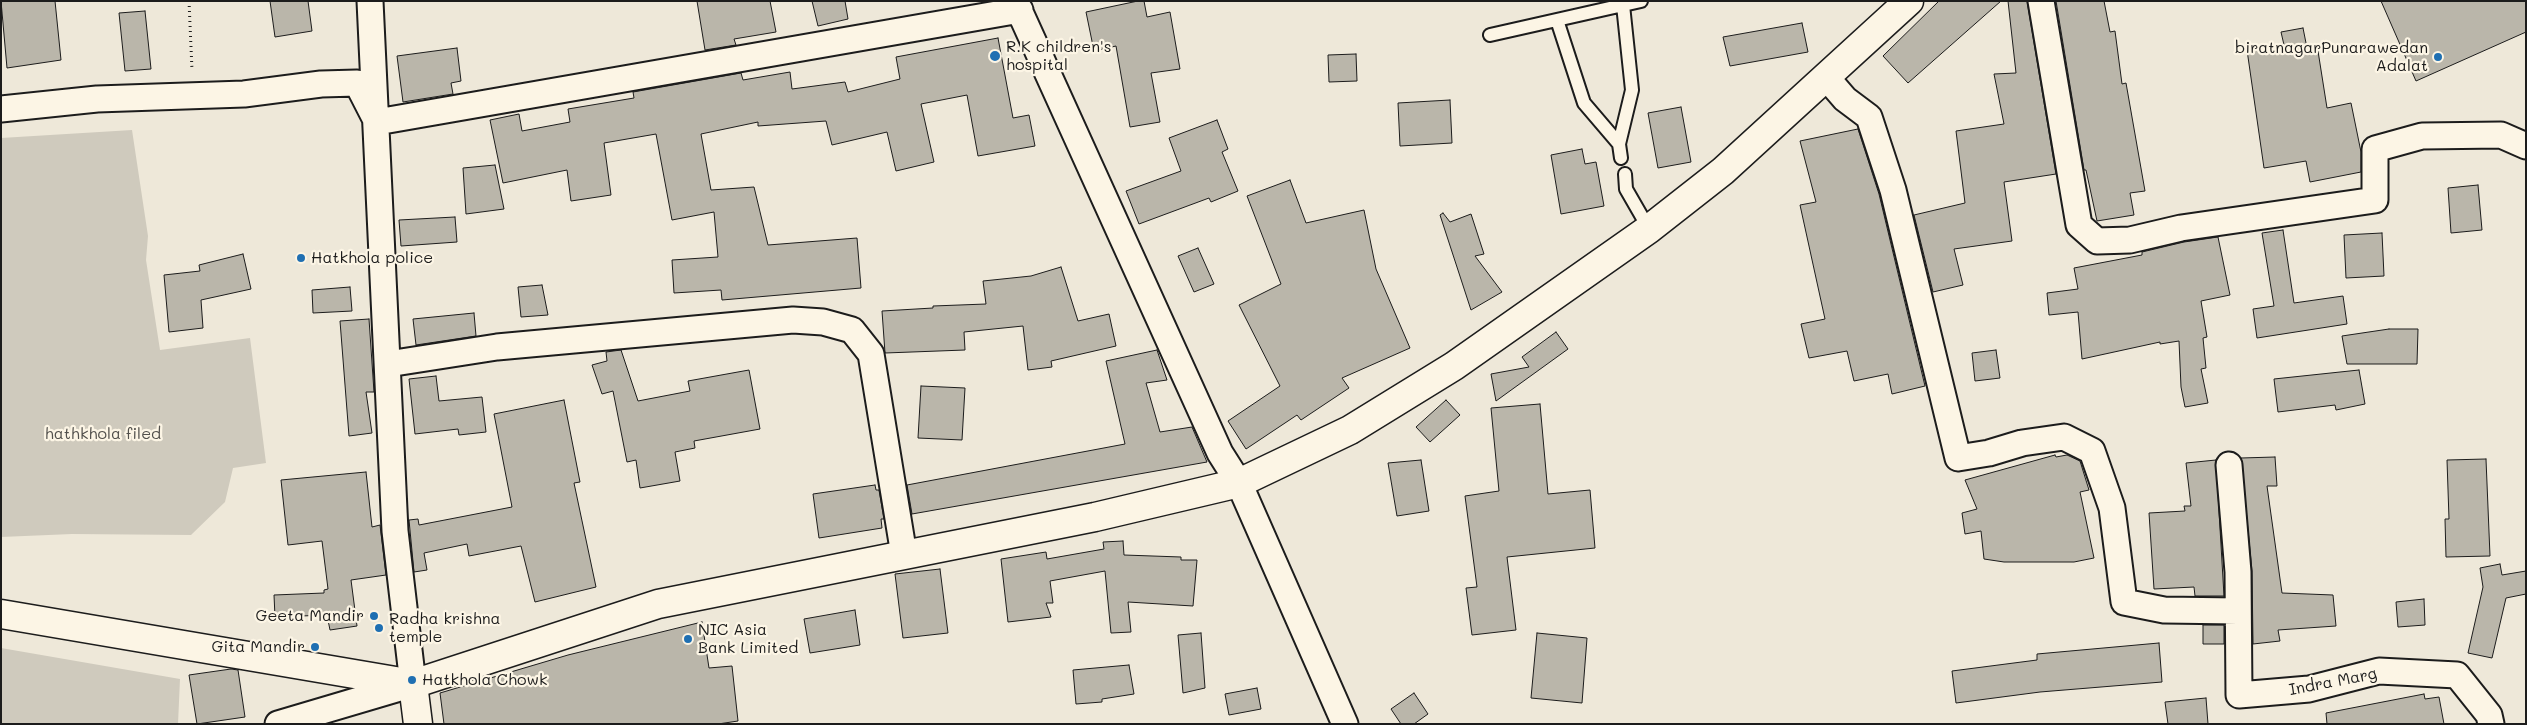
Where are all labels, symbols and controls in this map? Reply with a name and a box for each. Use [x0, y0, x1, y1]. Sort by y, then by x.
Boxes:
place label: R.K children's hospital [1006, 37, 1111, 75]
place label: biratnagarPunarawedan Adalat [2235, 38, 2428, 76]
marker: R.K children's hospital [988, 49, 1002, 63]
marker: biratnagarPunarawedan Adalat [2432, 51, 2444, 63]
place label: Hatkhola police [311, 248, 433, 268]
marker: Hatkhola police [295, 252, 307, 264]
park label: hathkhola filed [45, 424, 161, 444]
place label: Geeta Mandir [256, 606, 364, 626]
place label: Radha krishna temple [389, 609, 501, 647]
marker: Geeta Mandir [368, 610, 380, 622]
place label: NIC Asia Bank Limited [698, 620, 798, 658]
marker: Radha krishna temple [373, 622, 385, 634]
marker: NIC Asia Bank Limited [682, 633, 694, 645]
place label: Gita Mandir [211, 637, 305, 657]
marker: Gita Mandir [309, 641, 321, 653]
street label: Indra Marg [2287, 664, 2379, 700]
place label: Hatkhola Chowk [422, 670, 547, 690]
marker: Hatkhola Chowk [406, 674, 418, 686]

